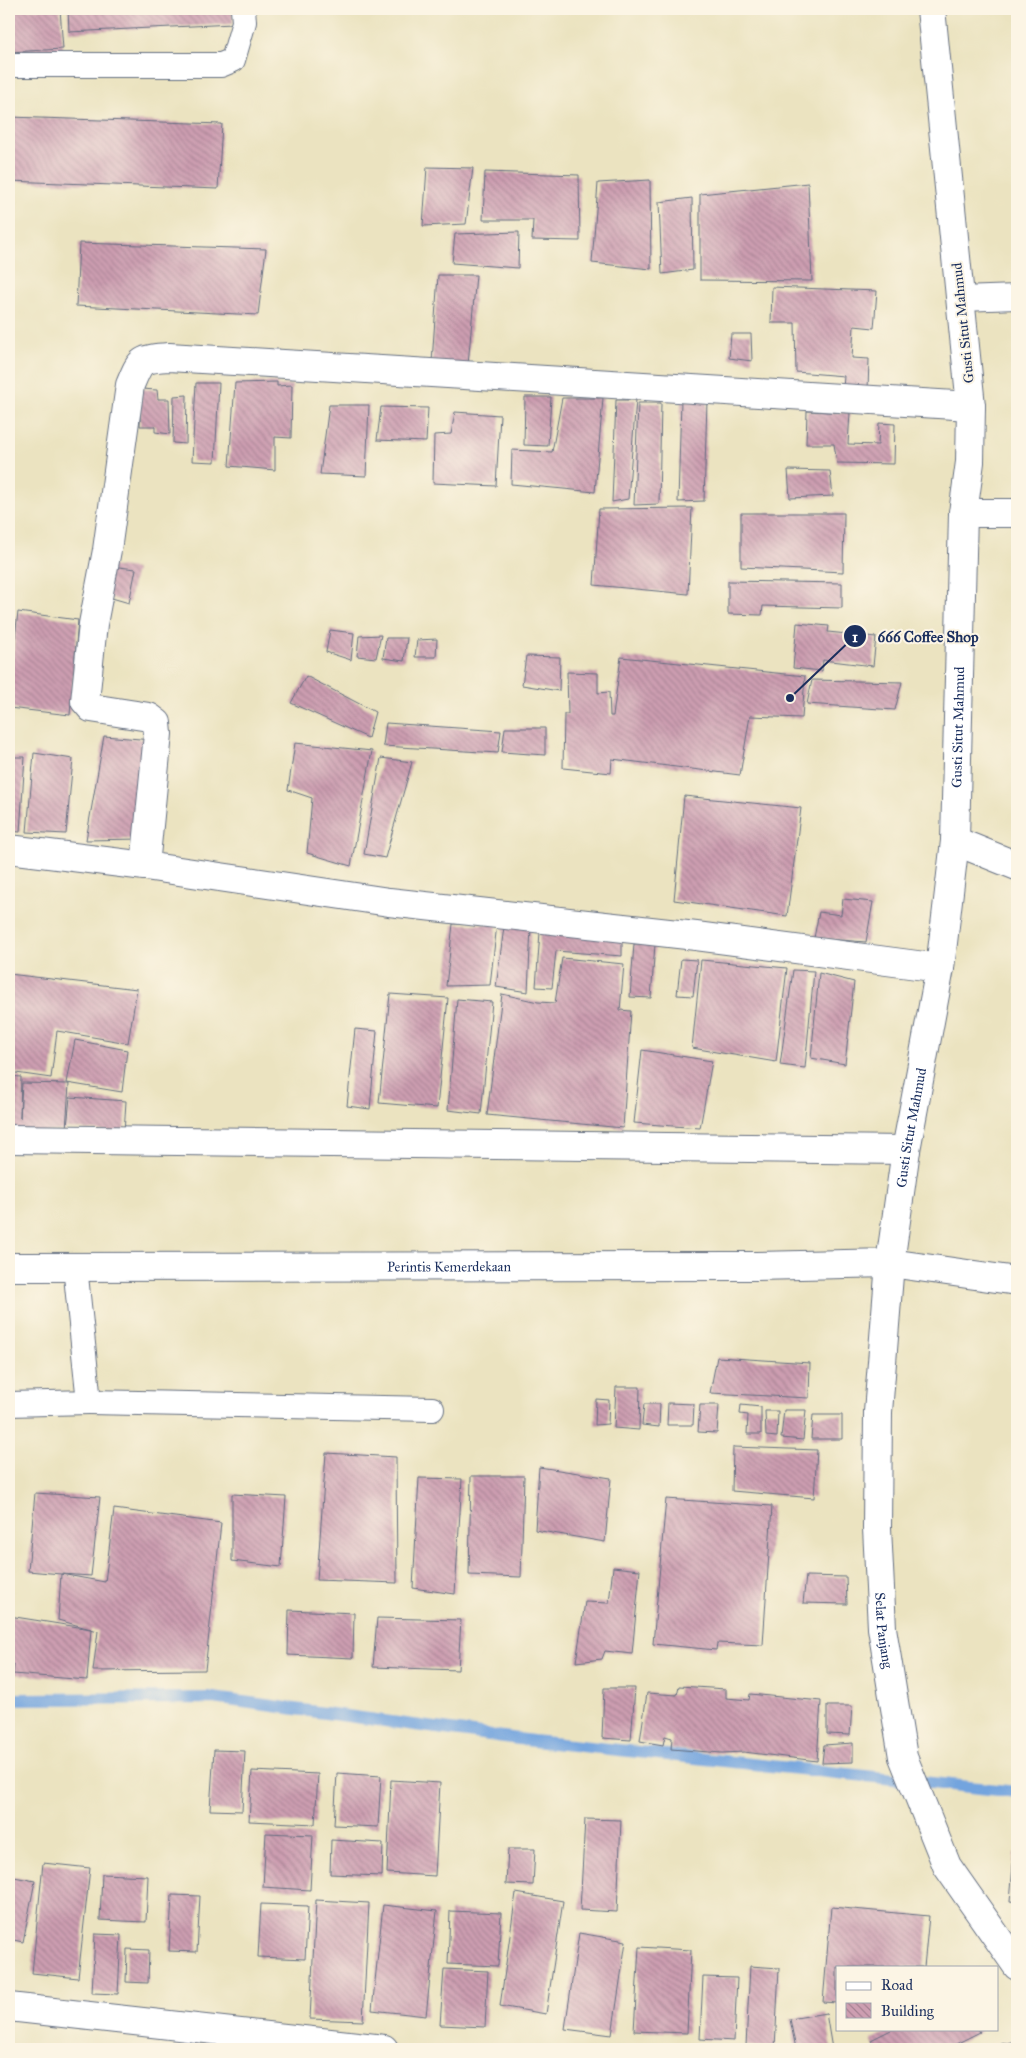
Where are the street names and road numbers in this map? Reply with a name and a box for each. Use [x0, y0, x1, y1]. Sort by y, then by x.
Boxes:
street label: Gusti Situt Mahmud [948, 262, 978, 384]
street label: Gusti Situt Mahmud [948, 666, 968, 788]
street label: Gusti Situt Mahmud [892, 1066, 930, 1189]
street label: Perintis Kemerdekaan [387, 1258, 512, 1275]
street label: Selat Panjang [872, 1592, 897, 1670]

